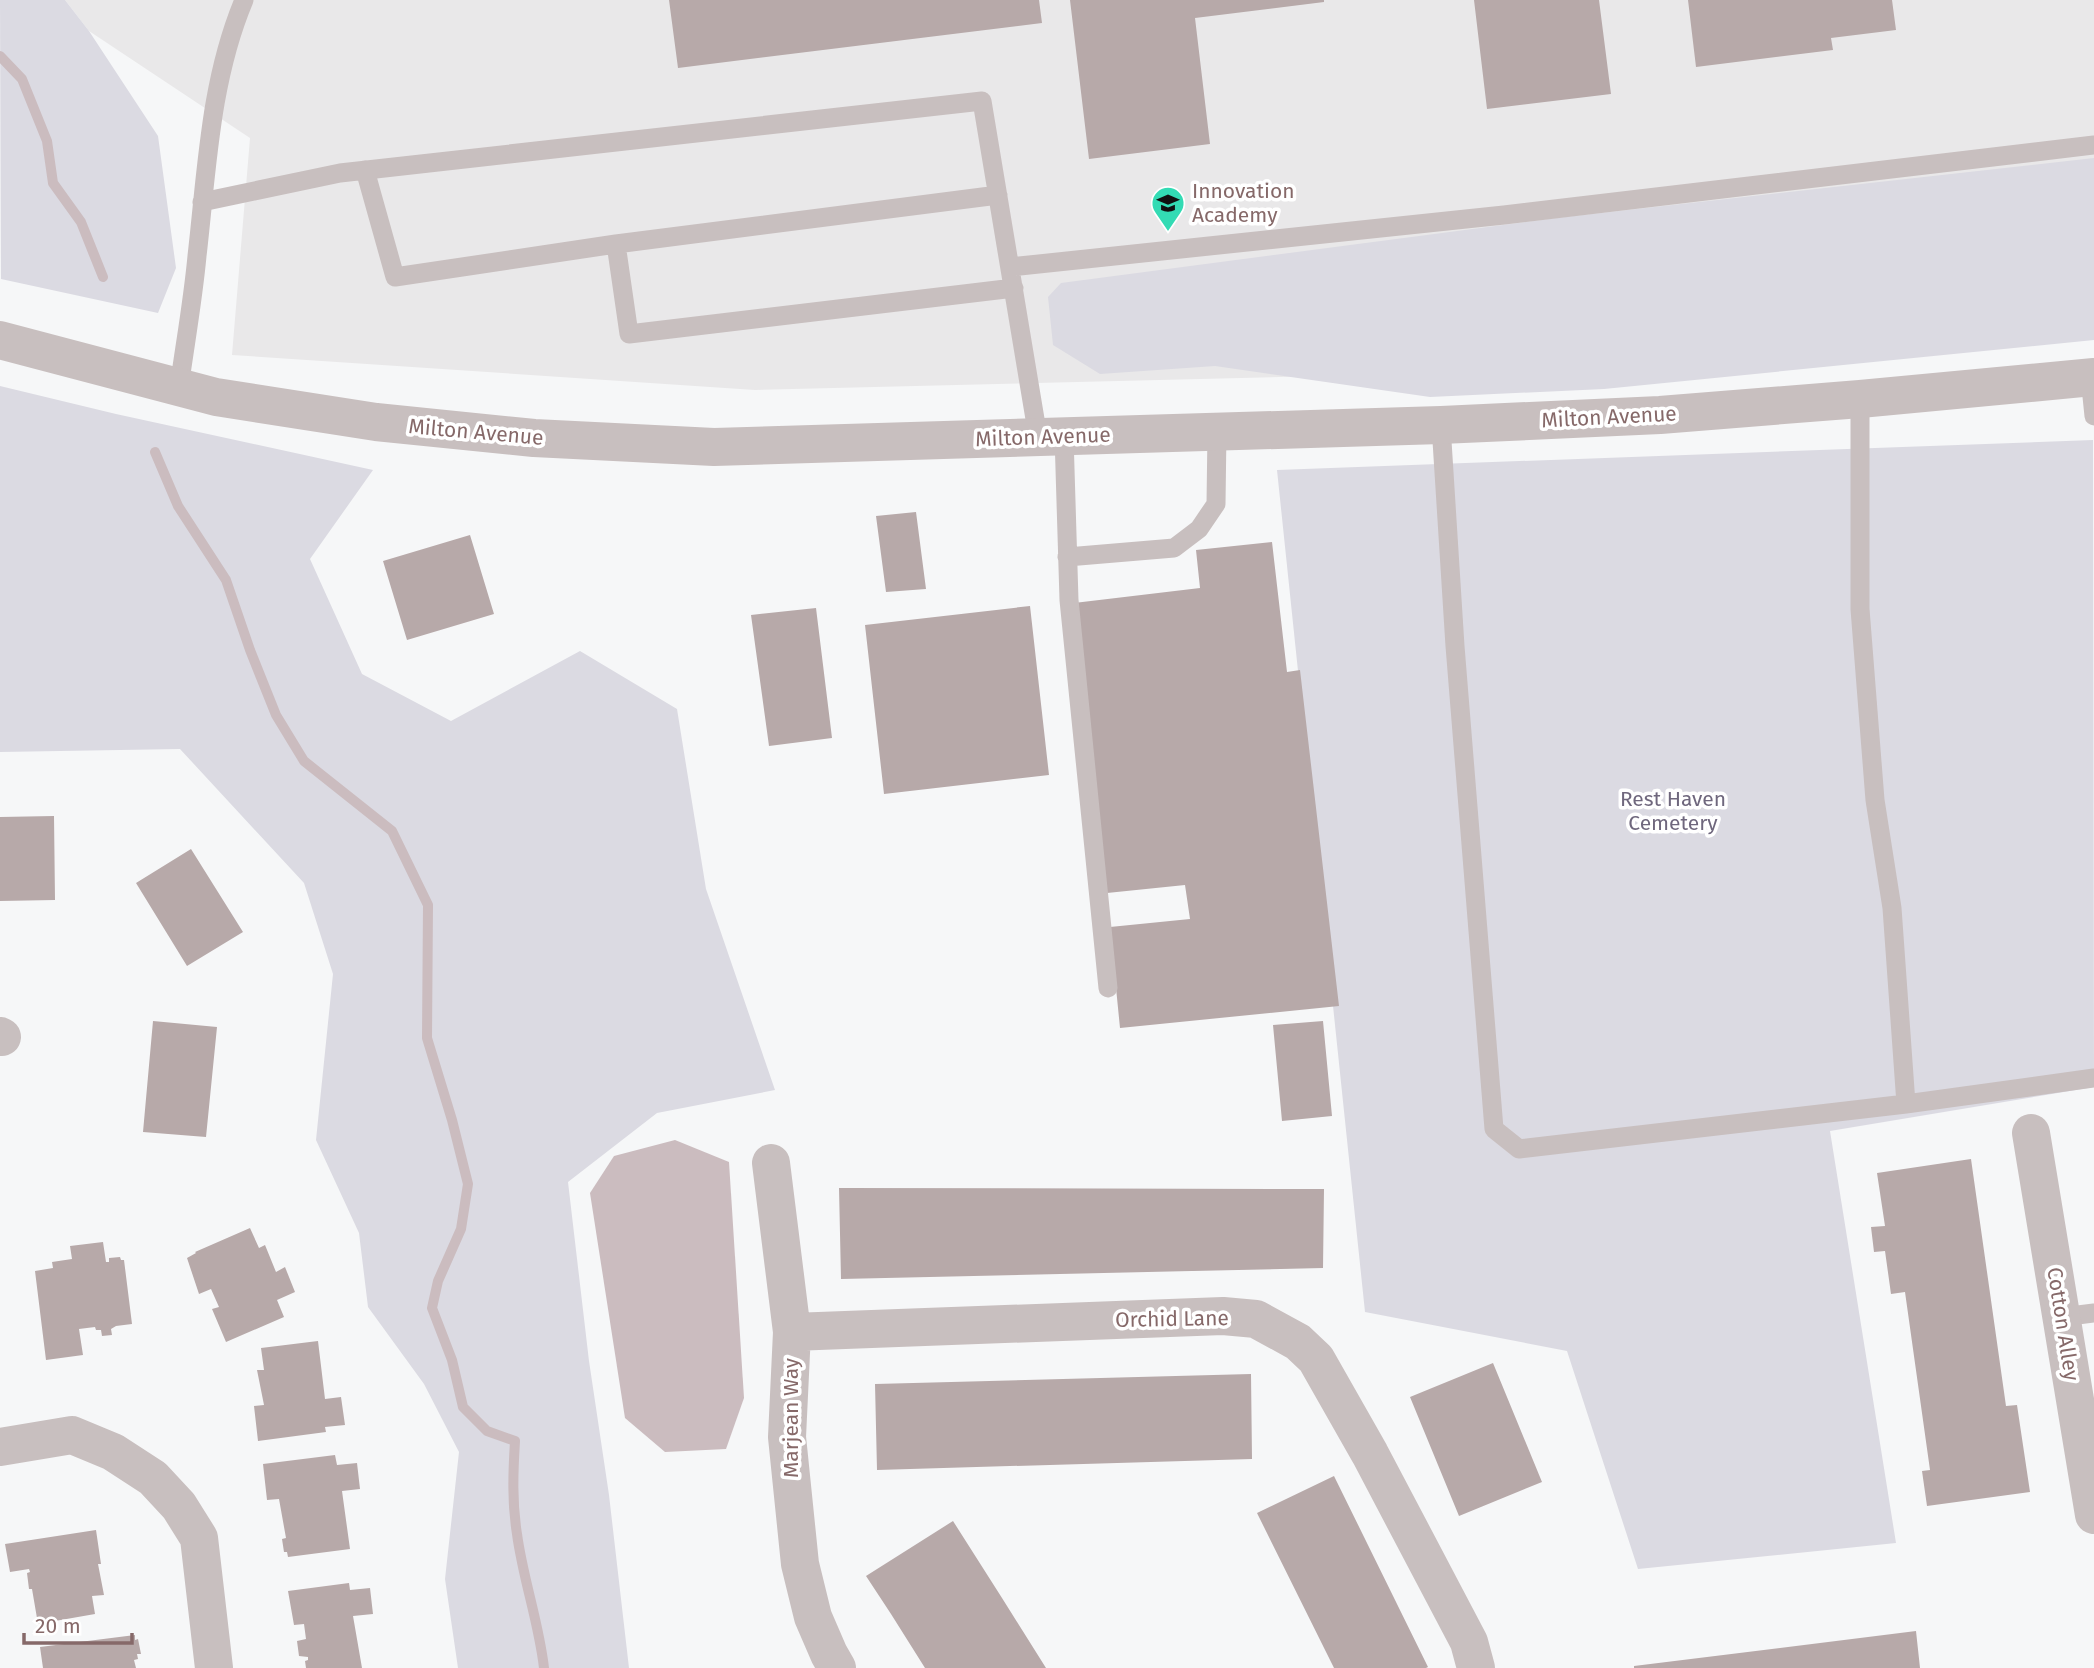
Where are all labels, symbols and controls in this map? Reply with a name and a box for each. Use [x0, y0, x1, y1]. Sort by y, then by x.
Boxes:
place label: Innovation Academy [1192, 178, 1294, 228]
school or university icon: Innovation Academy [1149, 184, 1187, 233]
street label: Milton Avenue [1541, 400, 1677, 434]
street label: Milton Avenue [407, 413, 545, 451]
street label: Milton Avenue [975, 422, 1111, 452]
park label: Rest Haven Cemetery [1620, 786, 1726, 836]
street label: Cotton Alley [2041, 1265, 2085, 1383]
street label: Orchid Lane [1115, 1305, 1229, 1333]
street label: Marjean Way [778, 1357, 804, 1478]
scale bar [24, 1602, 133, 1646]
text: 20 m [35, 1613, 81, 1639]

